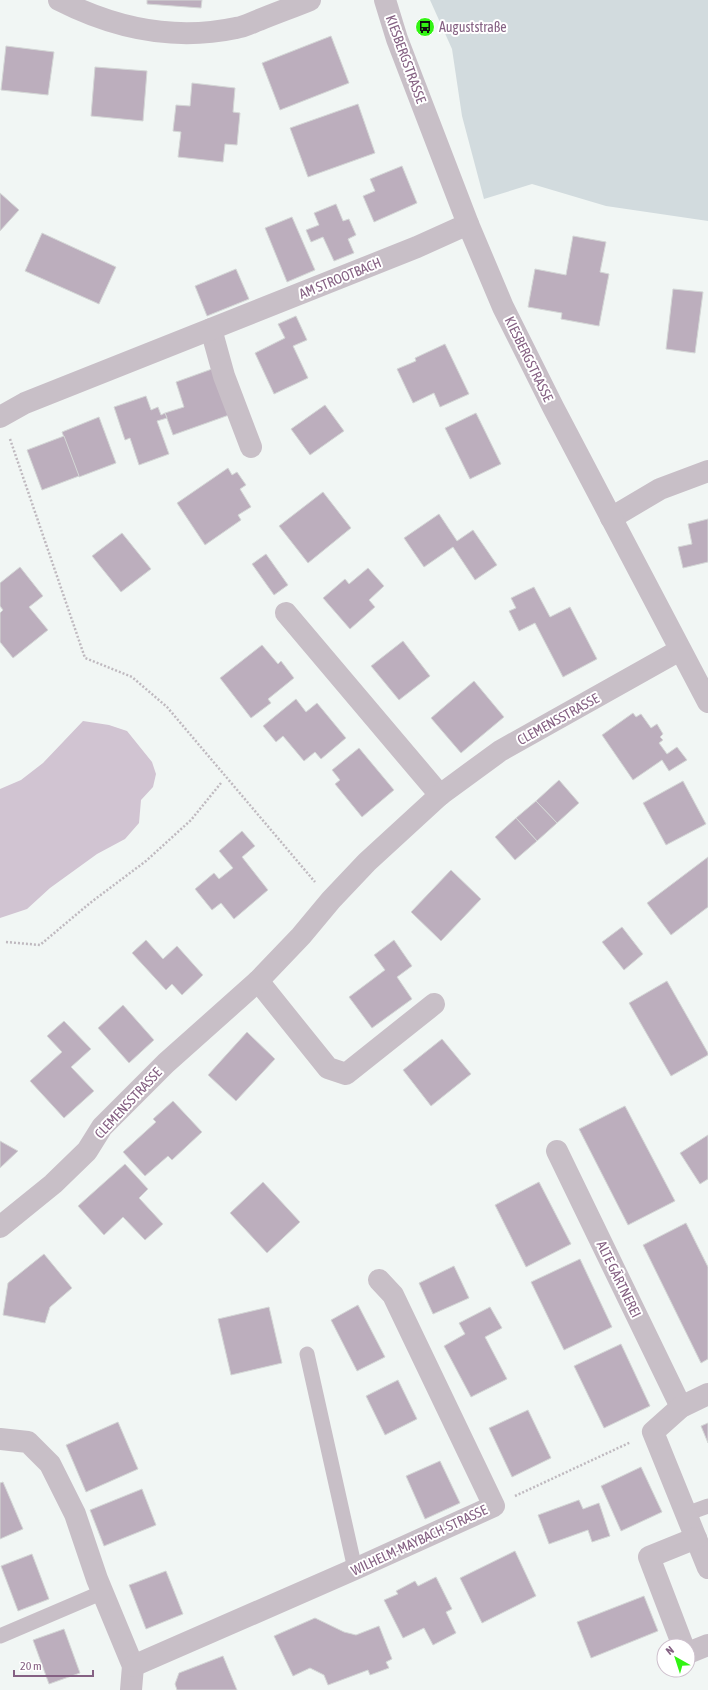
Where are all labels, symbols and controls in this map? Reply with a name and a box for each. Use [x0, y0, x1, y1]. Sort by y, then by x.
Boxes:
street label: KIESBERGSTRASSE [383, 13, 429, 105]
bus stop icon: Auguststraße [414, 16, 436, 38]
place label: Auguststraße [439, 19, 507, 35]
street label: AM STROOTBACH [297, 254, 383, 302]
street label: KIESBERGSTRASSE [501, 314, 557, 404]
street label: CLEMENSSTRASSE [514, 690, 602, 748]
street label: CLEMENSSTRASSE [91, 1064, 165, 1142]
street label: ALTE GÄRTNEREI [594, 1238, 644, 1320]
street label: WILHELM-MAYBACH-STRASSE [348, 1501, 490, 1579]
north arrow [656, 1638, 696, 1678]
text: N [663, 1644, 676, 1657]
scale bar [14, 1652, 93, 1678]
text: 20 m [20, 1659, 42, 1673]

